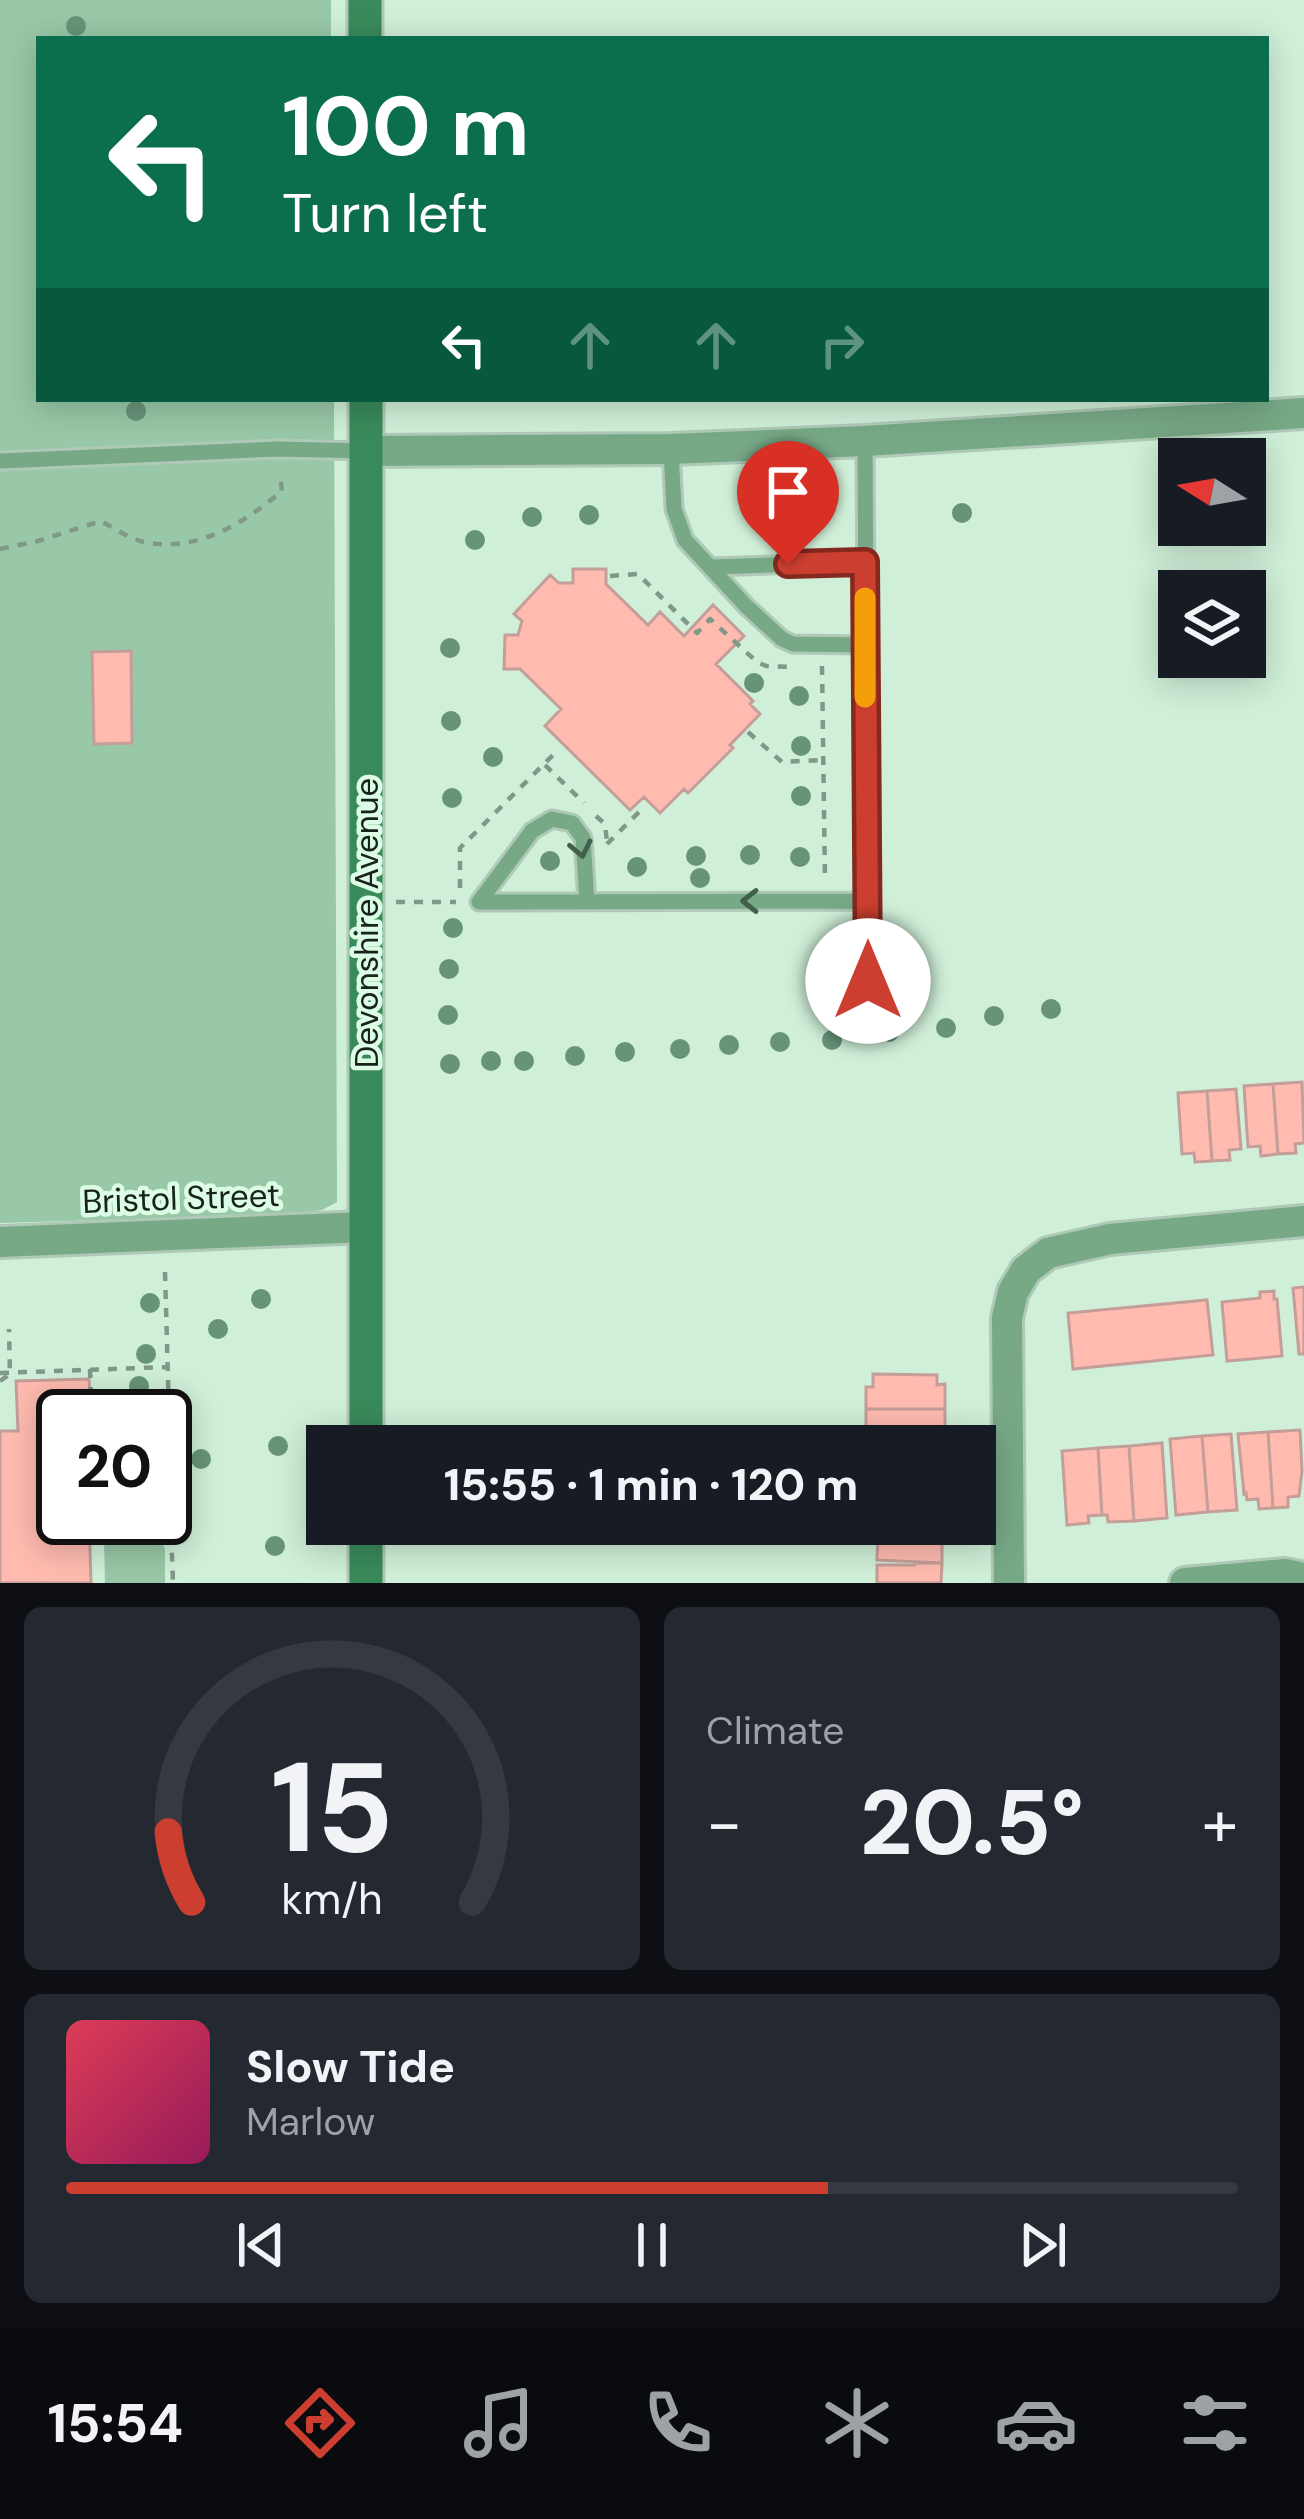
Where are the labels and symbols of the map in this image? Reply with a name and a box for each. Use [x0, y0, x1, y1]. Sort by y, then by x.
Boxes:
north arrow [1158, 438, 1266, 546]
pin [737, 441, 839, 564]
street label: Devonshire Avenue [345, 778, 388, 1068]
one-way arrow [567, 838, 592, 858]
one-way arrow [740, 888, 758, 914]
position arrow [805, 918, 931, 1044]
street label: Bristol Street [82, 1173, 280, 1223]
speed limit sign: 20 [36, 1389, 192, 1545]

